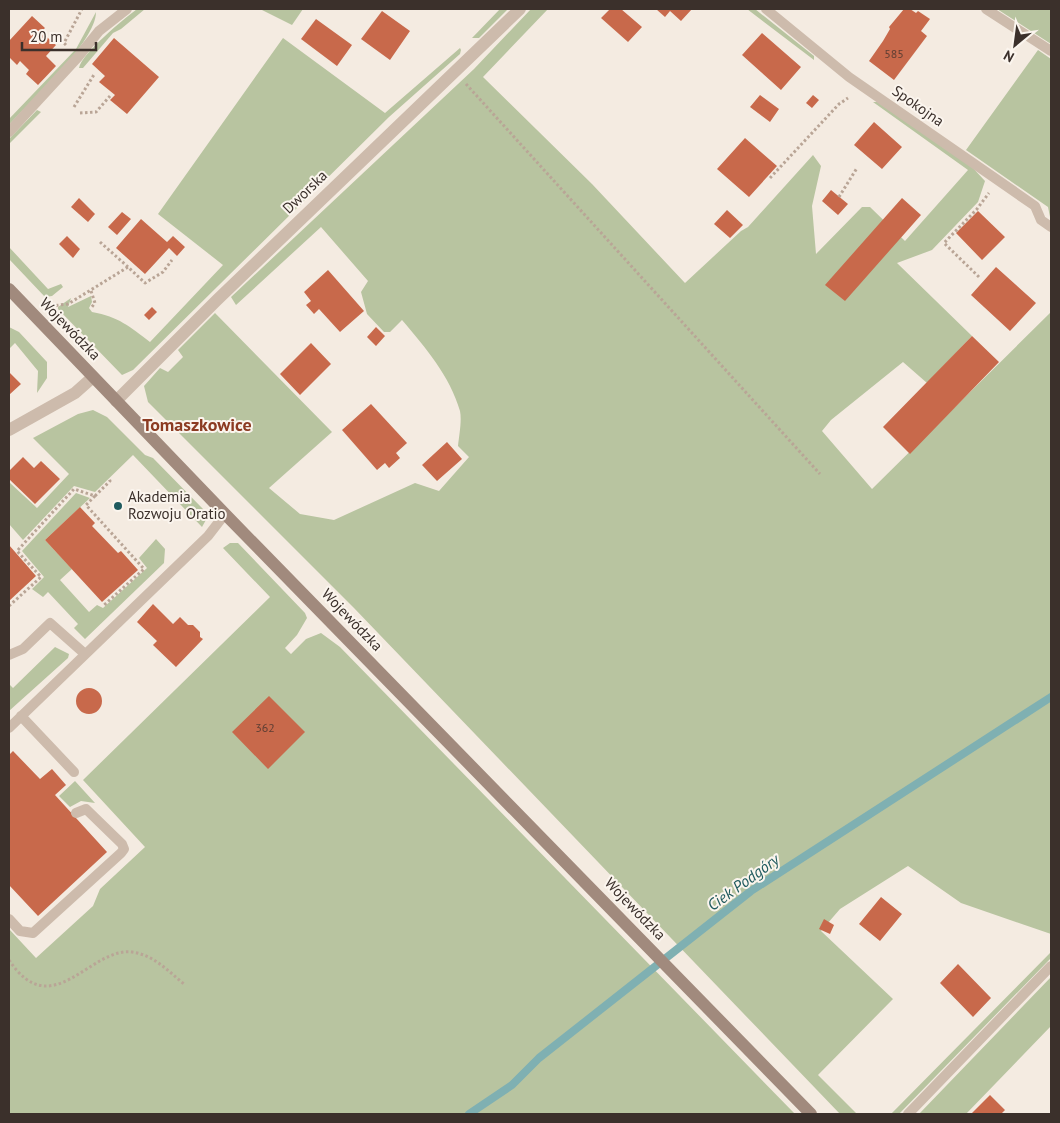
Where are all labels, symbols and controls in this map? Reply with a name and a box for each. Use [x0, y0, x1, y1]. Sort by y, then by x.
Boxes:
scale bar [22, 20, 96, 52]
north arrow [990, 20, 1040, 70]
text: 20 m [30, 27, 63, 46]
house number: 585 [884, 46, 904, 61]
text: N [1000, 46, 1017, 66]
street label: Spokojna [889, 81, 948, 130]
street label: Dworska [278, 166, 331, 217]
street label: Wojewódzka [36, 293, 105, 364]
district label: Tomaszkowice [142, 413, 252, 436]
place label: Akademia Rozwoju Oratio [128, 487, 226, 523]
marker: Akademia Rozwoju Oratio [112, 500, 124, 512]
street label: Wojewódzka [318, 584, 387, 655]
house number: 362 [255, 720, 275, 735]
water label: Ciek Podgóry [703, 849, 784, 915]
street label: Wojewódzka [601, 873, 670, 944]

